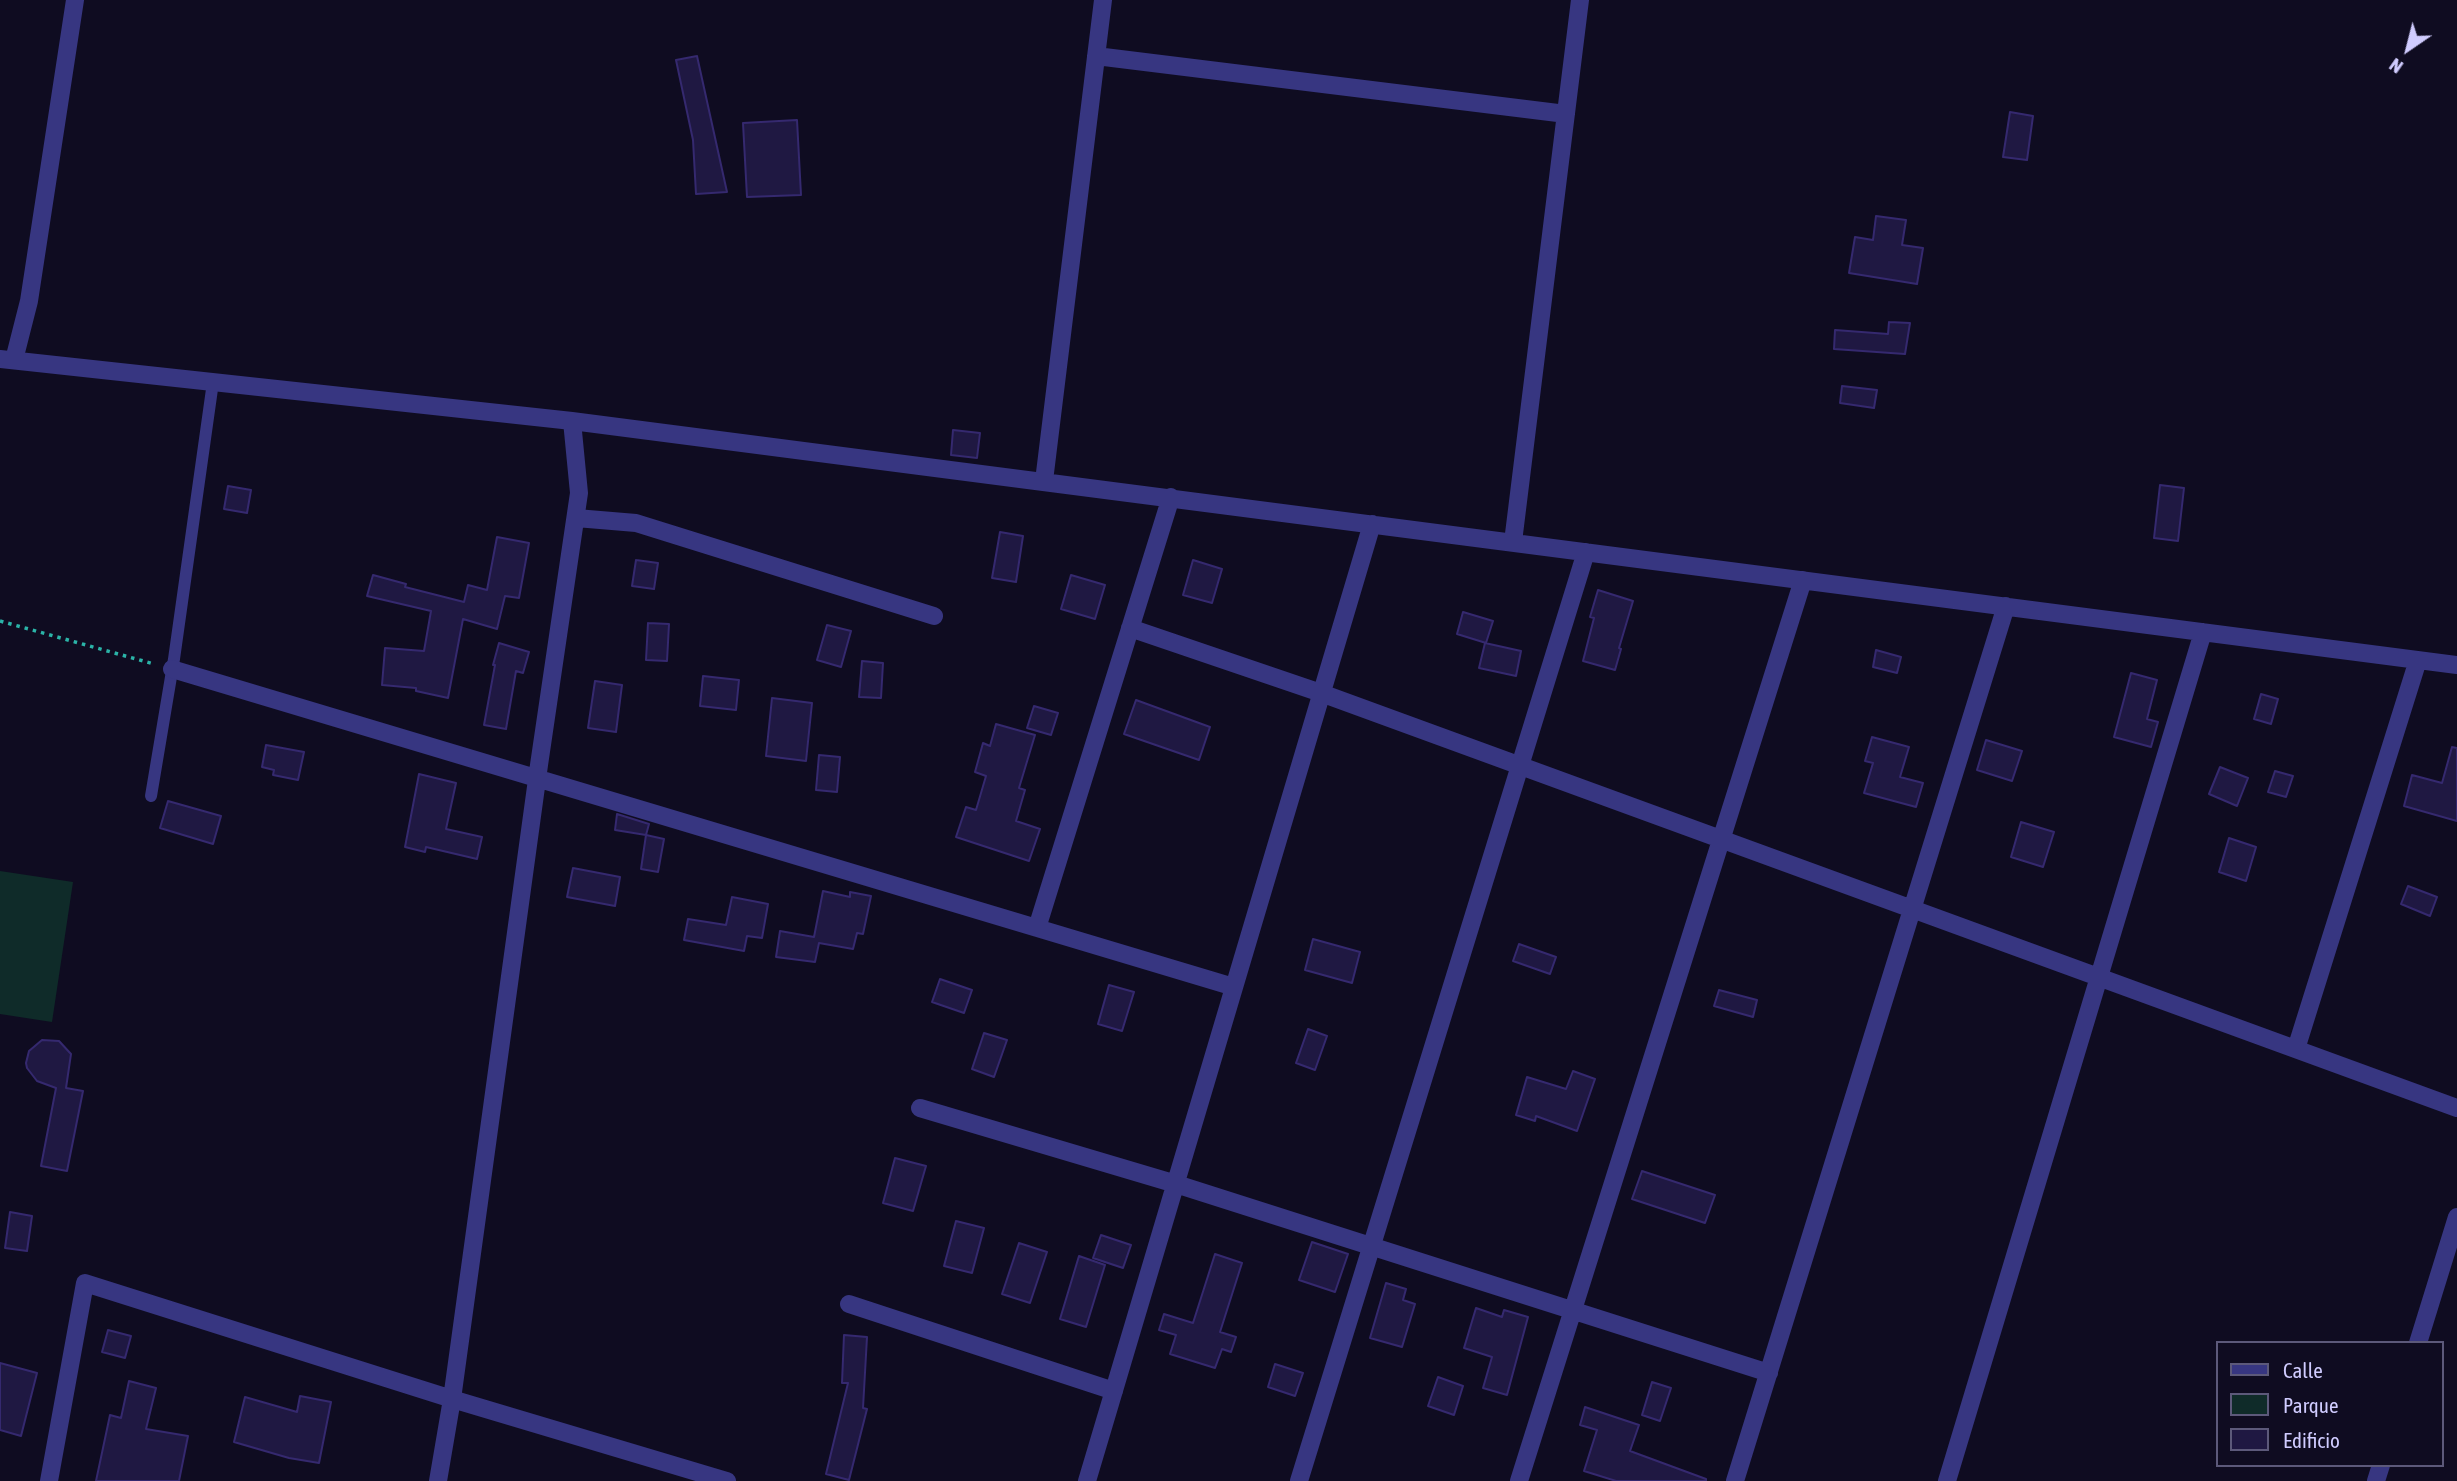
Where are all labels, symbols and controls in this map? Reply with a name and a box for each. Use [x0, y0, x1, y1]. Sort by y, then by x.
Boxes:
north arrow [2373, 14, 2443, 84]
text: N [2385, 54, 2407, 78]
legend [2216, 1341, 2443, 1467]
text: Calle [2283, 1358, 2323, 1382]
text: Parque [2283, 1393, 2338, 1417]
text: Edificio [2283, 1428, 2340, 1452]

